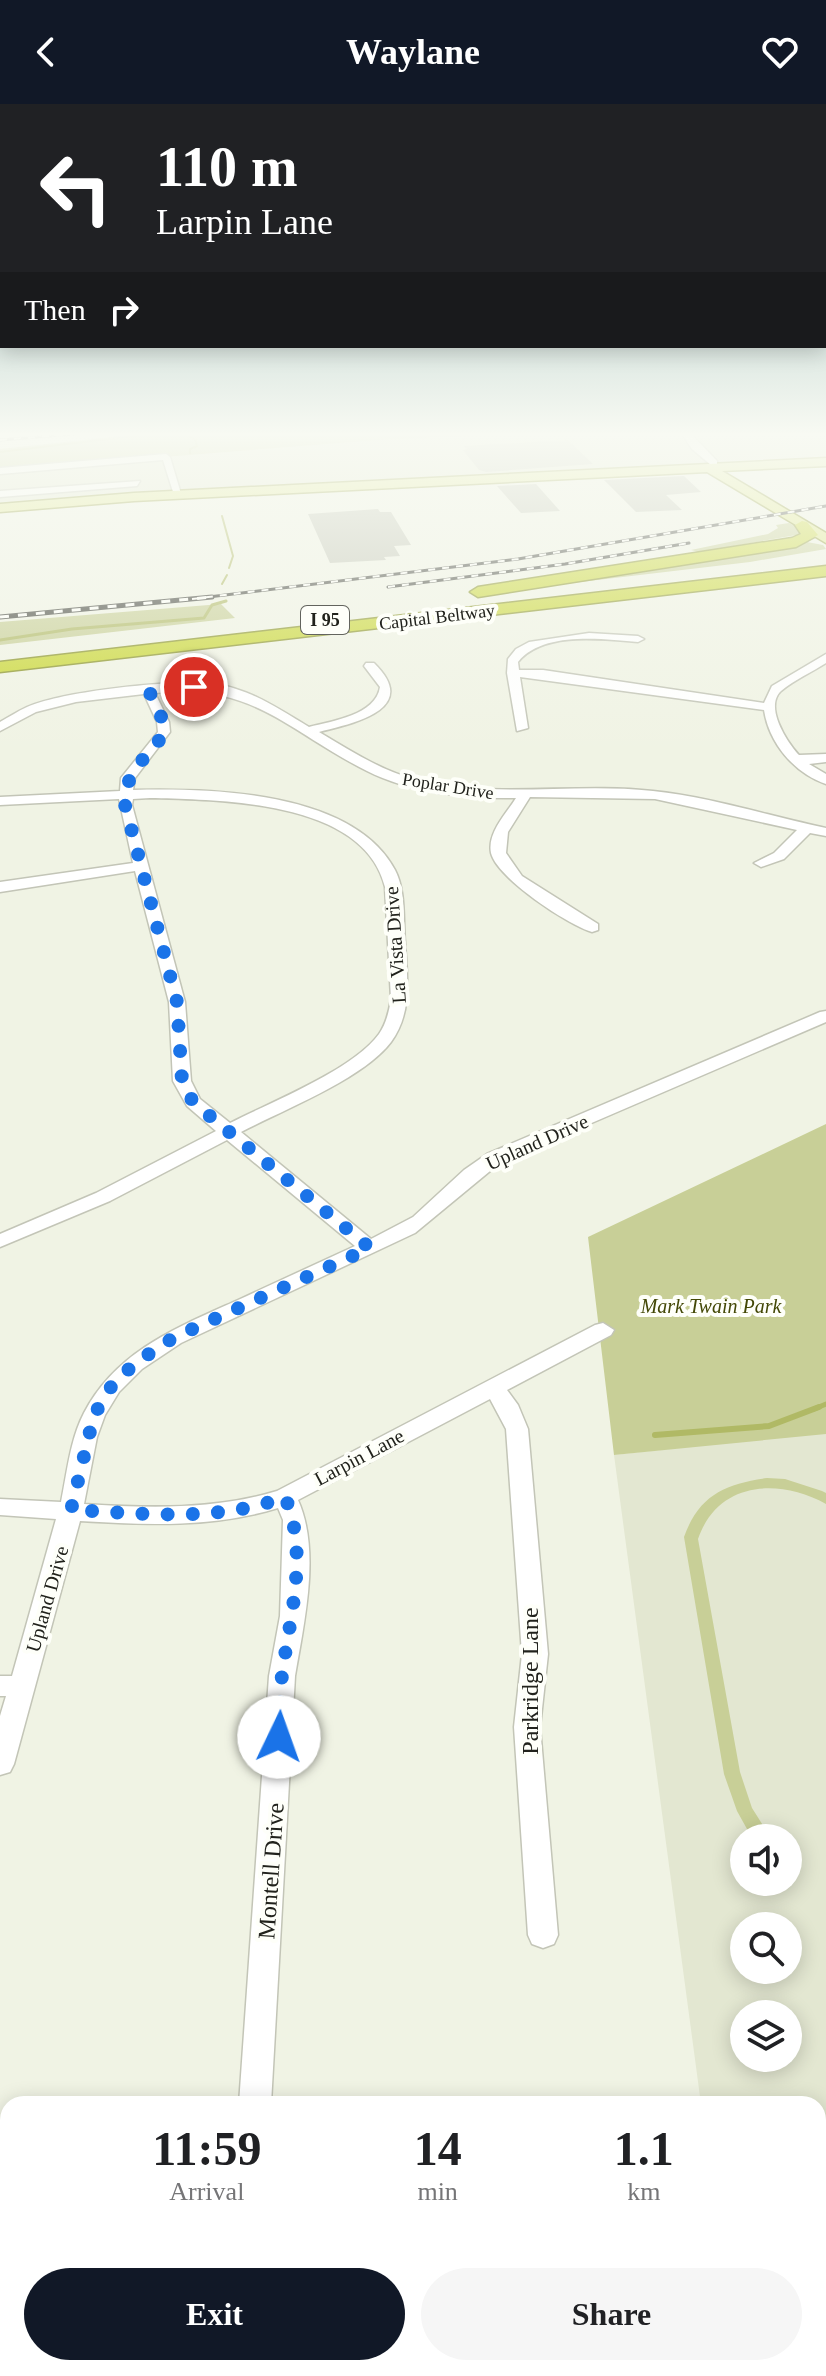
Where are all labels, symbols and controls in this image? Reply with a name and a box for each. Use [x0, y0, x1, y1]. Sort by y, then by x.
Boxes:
icon: back [24, 30, 68, 74]
icon: heart [758, 30, 802, 74]
text: Waylane [346, 32, 480, 72]
icon: left [24, 136, 128, 240]
text: 110 m [156, 136, 298, 198]
text: Larpin Lane [156, 202, 333, 242]
icon: right [102, 288, 146, 332]
text: Then [24, 293, 86, 326]
street label: Capital Beltway [378, 600, 496, 634]
road number: I 95 [301, 606, 349, 634]
pin [160, 653, 228, 721]
icon: arrive [172, 665, 216, 709]
street label: Poplar Drive [401, 769, 495, 803]
street label: La Vista Drive [380, 886, 410, 1004]
street label: Upland Drive [483, 1110, 592, 1175]
park label: Mark Twain Park [640, 1295, 782, 1317]
street label: Larpin Lane [310, 1424, 408, 1491]
street label: Upland Drive [21, 1543, 74, 1655]
street label: Parkridge Lane [517, 1607, 543, 1755]
position arrow [237, 1695, 321, 1779]
street label: Montell Drive [253, 1802, 289, 1940]
map controls [730, 1824, 802, 2072]
button: sound [730, 1824, 802, 1896]
button: search [730, 1912, 802, 1984]
button: layers [730, 2000, 802, 2072]
text: 11:59 [152, 2122, 262, 2175]
text: 14 [414, 2122, 462, 2175]
text: 1.1 [614, 2122, 674, 2175]
text: Arrival [169, 2177, 244, 2206]
text: min [417, 2177, 458, 2206]
text: km [627, 2177, 660, 2206]
button: Exit [24, 2268, 405, 2360]
button: Share [421, 2268, 802, 2360]

